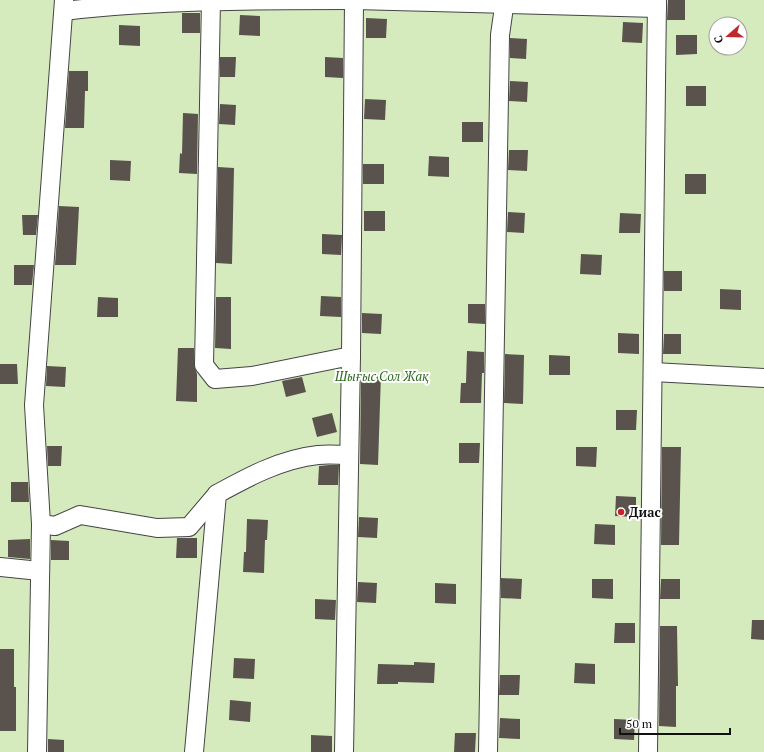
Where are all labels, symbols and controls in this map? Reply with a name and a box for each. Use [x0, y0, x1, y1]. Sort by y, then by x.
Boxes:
north arrow [708, 16, 748, 56]
text: С [711, 34, 726, 45]
park label: Шығыс Сол Жақ [334, 367, 429, 385]
place label: Диас [629, 503, 661, 521]
marker: Диас [616, 507, 626, 517]
scale bar [620, 710, 730, 736]
text: 50 m [626, 716, 653, 731]

